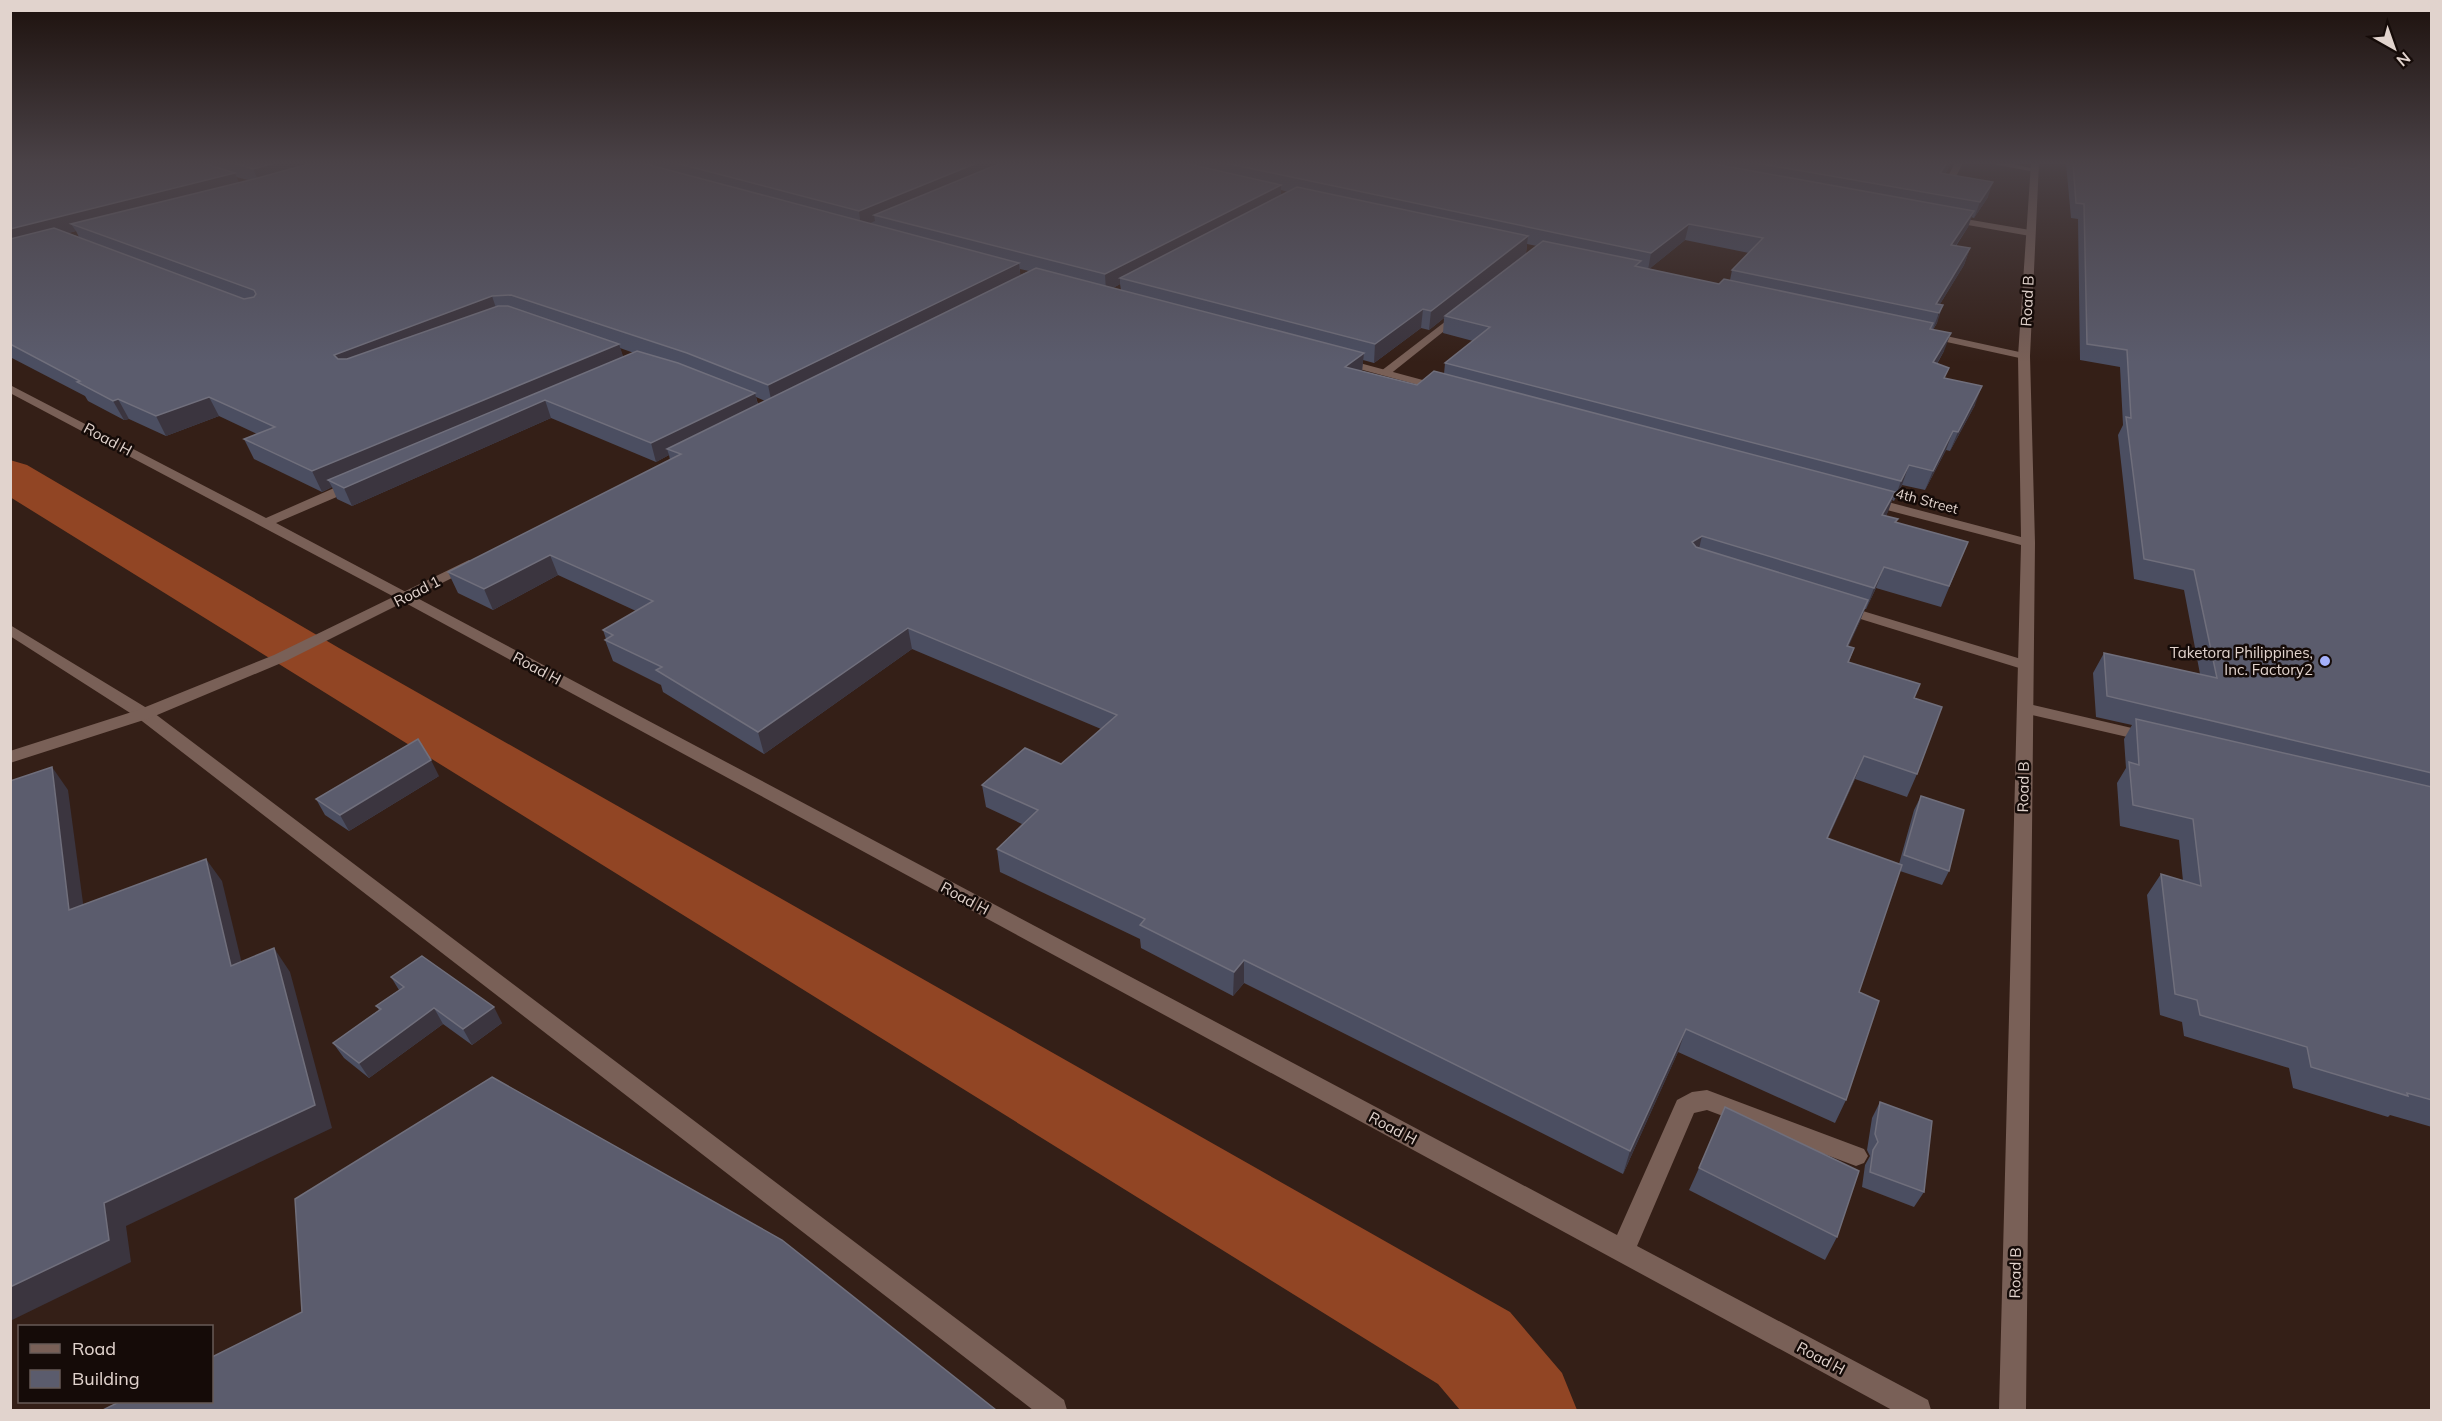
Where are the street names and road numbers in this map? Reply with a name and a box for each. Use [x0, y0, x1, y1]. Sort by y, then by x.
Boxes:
street label: Road B [2016, 275, 2038, 327]
street label: Road H [81, 418, 135, 460]
street label: 4th Street [1894, 484, 1960, 518]
street label: Road 1 [391, 571, 443, 611]
street label: Road H [510, 647, 564, 689]
street label: Road B [2013, 761, 2033, 813]
street label: Road H [938, 877, 992, 919]
street label: Road H [1366, 1107, 1420, 1149]
street label: Road B [2005, 1247, 2025, 1299]
street label: Road H [1794, 1337, 1848, 1379]

